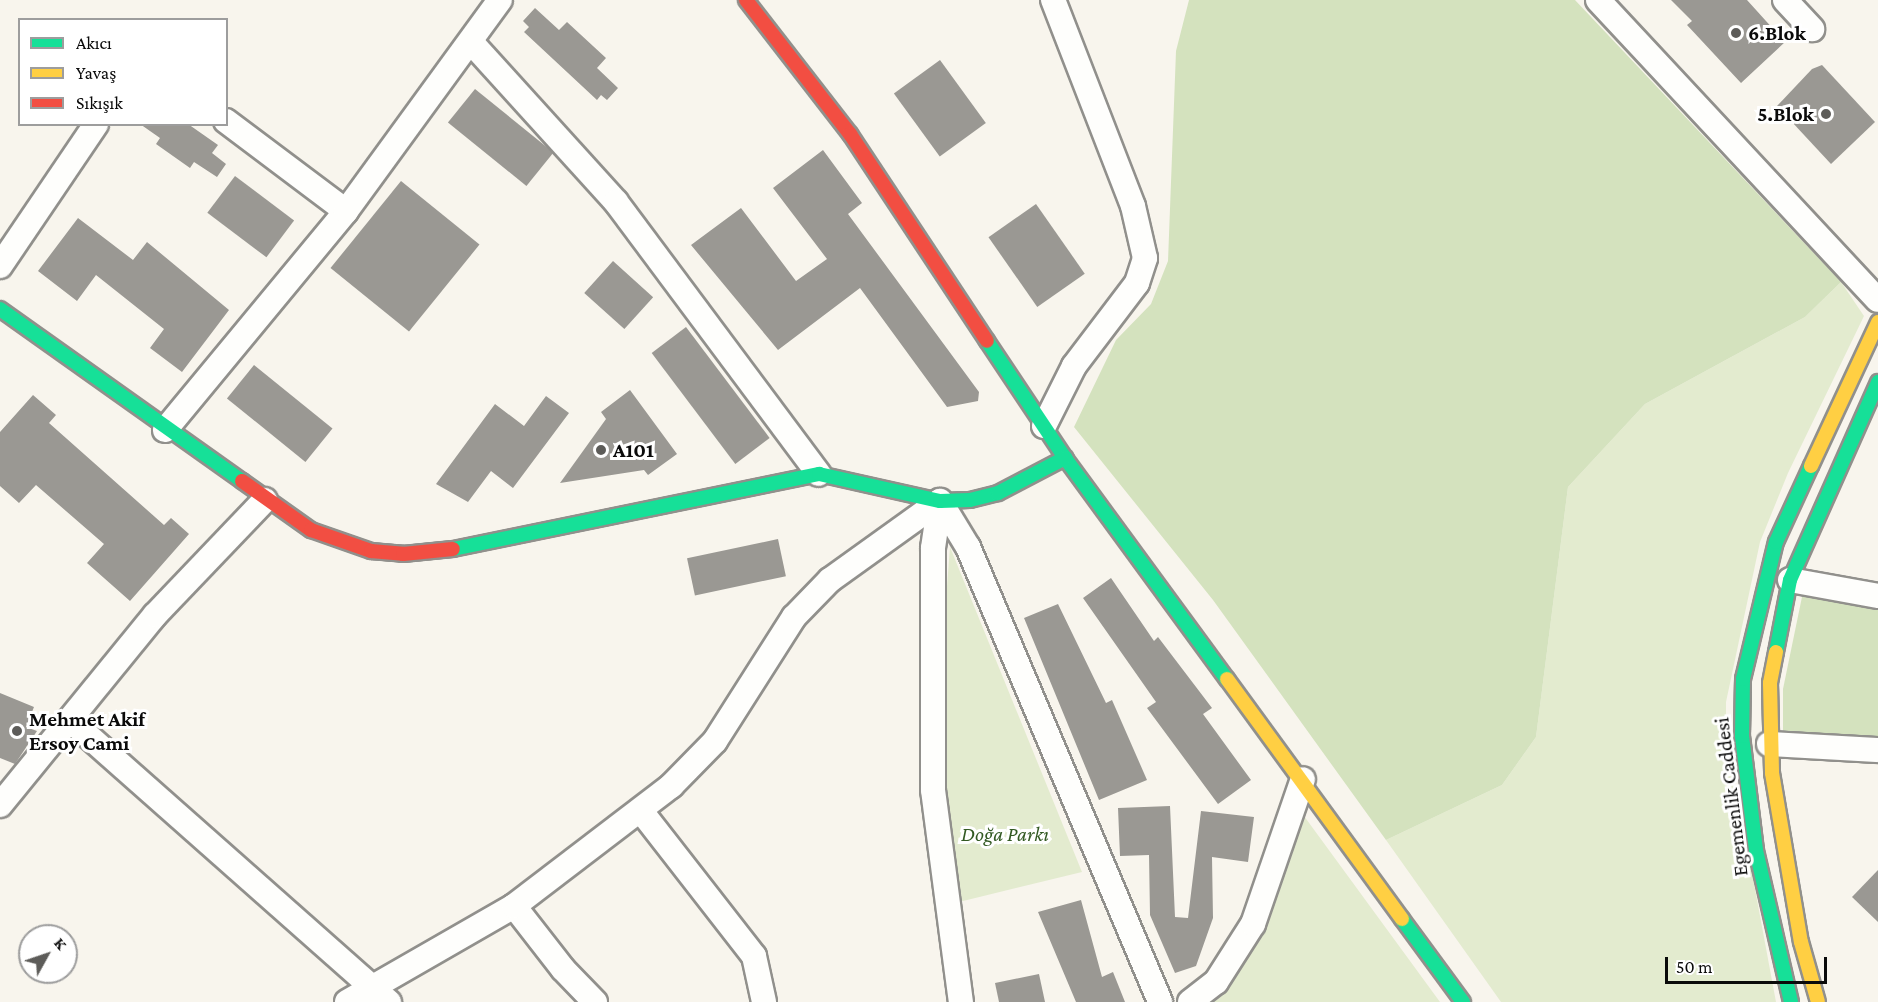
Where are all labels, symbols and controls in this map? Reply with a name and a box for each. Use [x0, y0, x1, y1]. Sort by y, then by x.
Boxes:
legend [18, 18, 228, 126]
place label: 6.Blok [1748, 20, 1806, 46]
marker: 6.Blok [1729, 26, 1743, 40]
text: Akıcı [76, 33, 112, 53]
text: Yavaş [76, 63, 116, 83]
text: Sıkışık [76, 93, 123, 113]
place label: 5.Blok [1757, 101, 1814, 127]
marker: 5.Blok [1819, 107, 1833, 121]
place label: A101 [613, 437, 654, 463]
marker: A101 [594, 443, 608, 457]
place label: Mehmet Akif Ersoy Cami [29, 706, 145, 756]
street label: Egemenlik Caddesi [1709, 716, 1753, 878]
marker: Mehmet Akif Ersoy Cami [10, 724, 24, 738]
park label: Doğa Parkı [961, 821, 1049, 847]
north arrow [18, 924, 78, 984]
text: K [51, 934, 70, 953]
scale bar [1668, 945, 1830, 983]
text: 50 m [1676, 957, 1713, 977]

